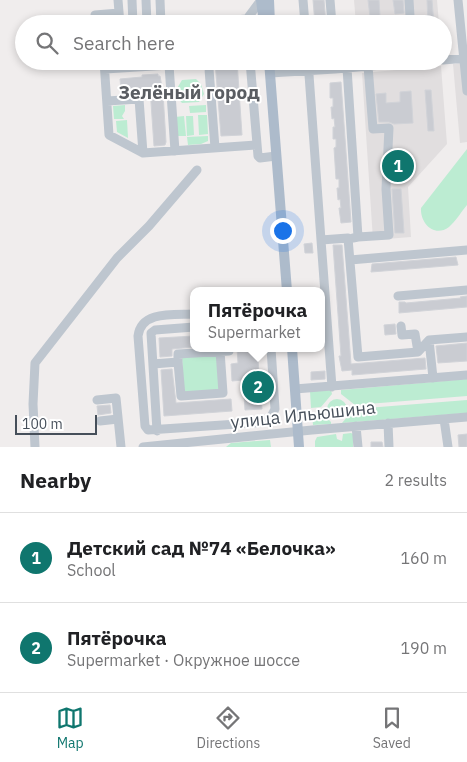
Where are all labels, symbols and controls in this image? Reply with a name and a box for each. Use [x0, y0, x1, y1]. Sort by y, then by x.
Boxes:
search box [15, 15, 452, 70]
icon: search [33, 29, 61, 57]
text: Search here [73, 31, 175, 55]
district label: Зелёный город [118, 80, 260, 104]
pin: 1 [382, 147, 414, 185]
your location [270, 218, 296, 244]
popup [190, 287, 325, 352]
text: Пятёрочка [208, 298, 307, 322]
text: Supermarket [208, 322, 301, 342]
pin: 2 [242, 368, 274, 406]
street label: улица Ильюшина [229, 395, 377, 434]
scale bar [15, 412, 98, 435]
text: 100 m [22, 415, 63, 433]
text: Nearby [20, 466, 91, 494]
text: 2 results [384, 470, 447, 490]
text: Детский сад №74 «Белочка» [67, 536, 336, 560]
text: 1 [31, 548, 41, 568]
text: 160 m [400, 548, 447, 568]
text: School [67, 560, 116, 580]
text: Пятёрочка [67, 626, 167, 650]
text: 2 [31, 638, 41, 658]
text: 190 m [400, 638, 447, 658]
text: Supermarket · Окружное шоссе [67, 650, 300, 670]
tab: Map [56, 704, 84, 752]
tab: Directions [197, 704, 260, 752]
tab: Saved [373, 704, 411, 752]

